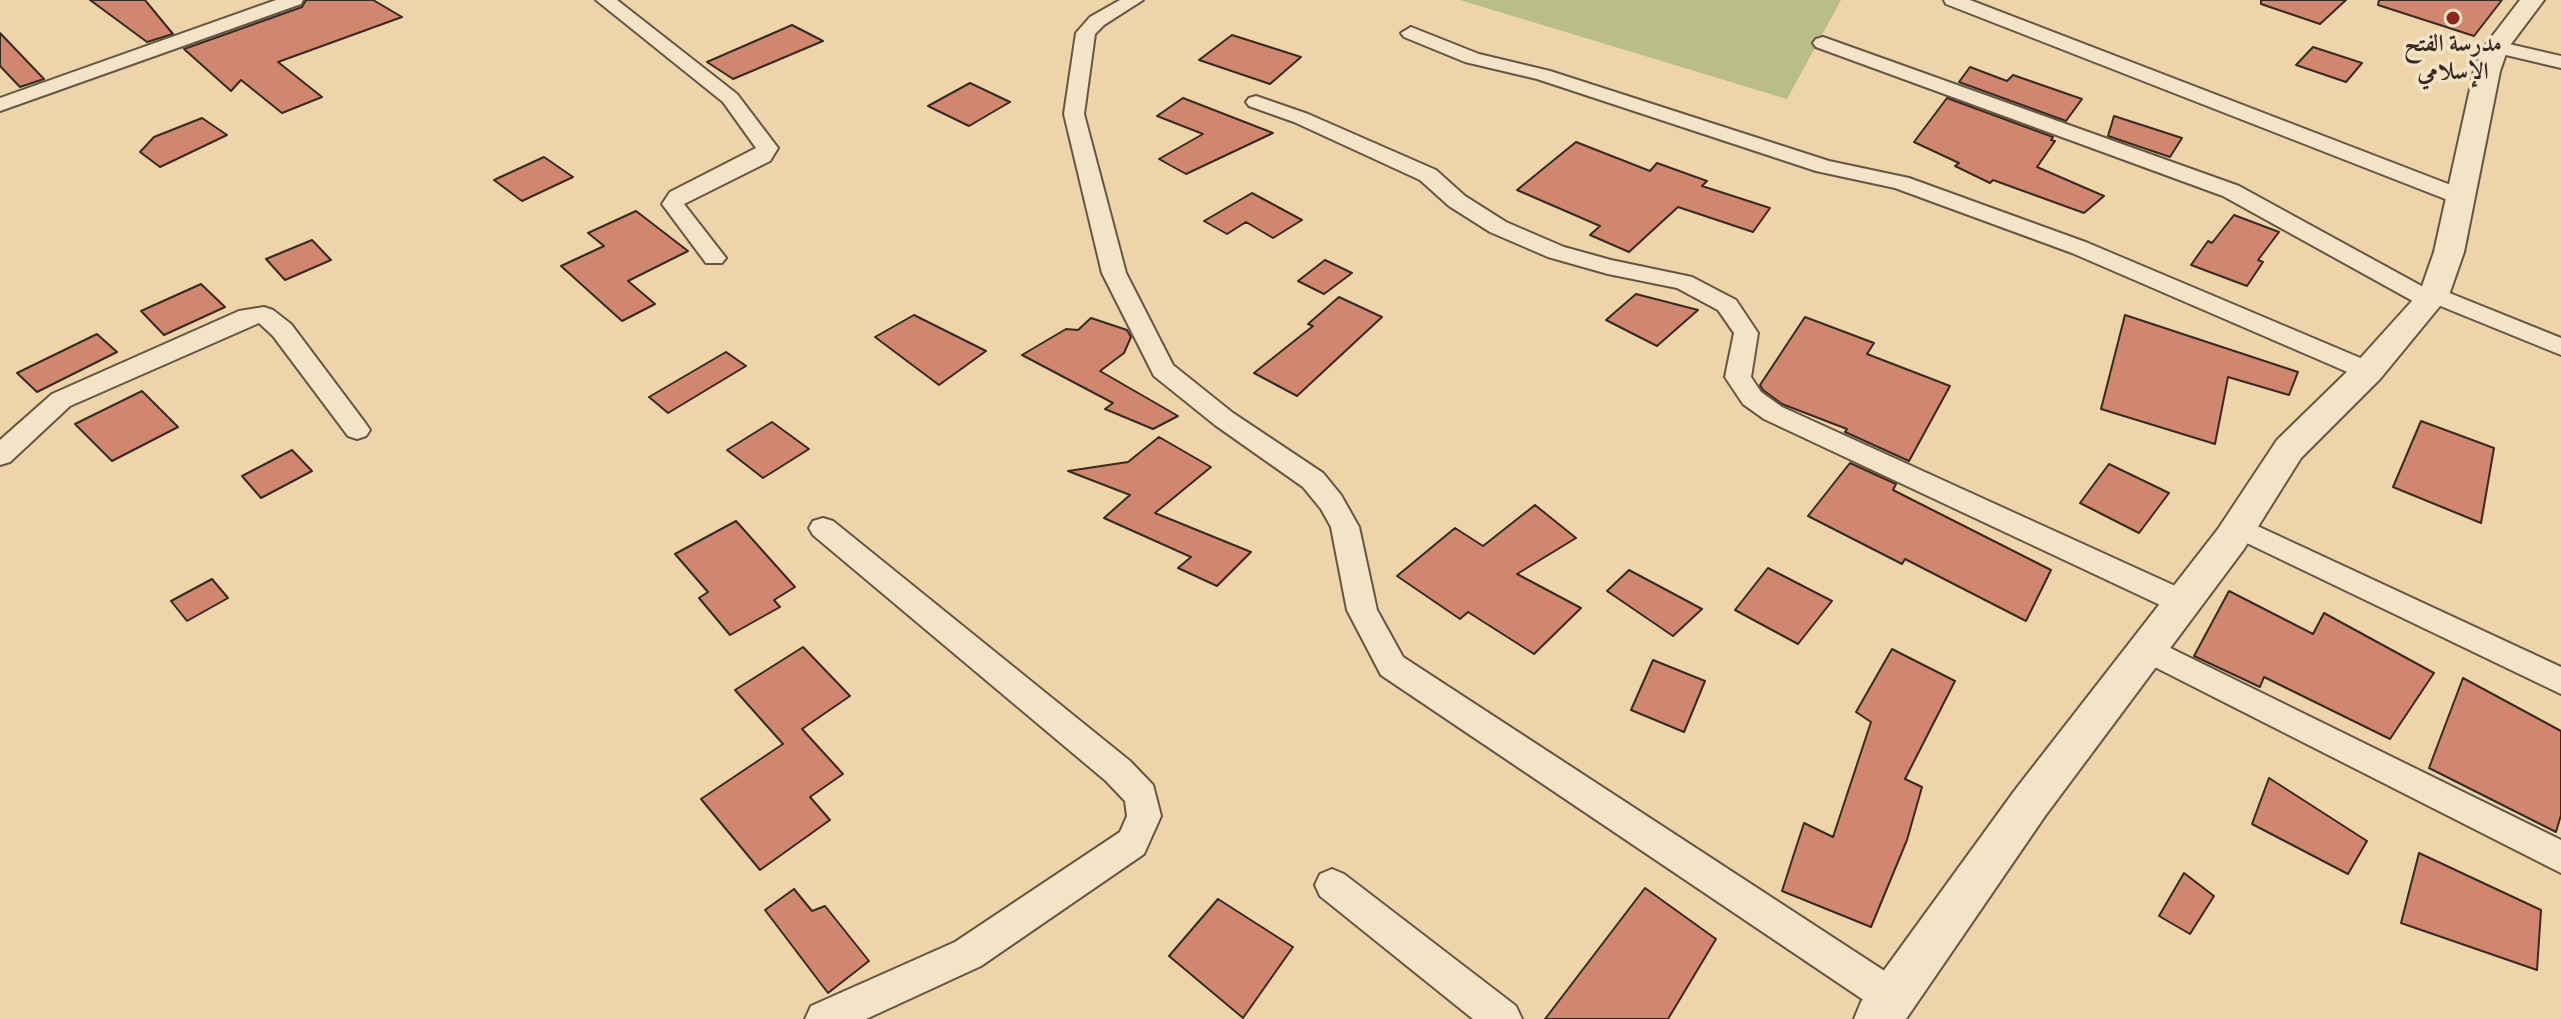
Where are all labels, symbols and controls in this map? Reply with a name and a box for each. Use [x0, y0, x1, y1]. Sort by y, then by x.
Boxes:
marker: مدرسة الفتح الإسلامي [2444, 9, 2462, 27]
place label: مدرسة الفتح الإسلامي [2404, 31, 2502, 87]

